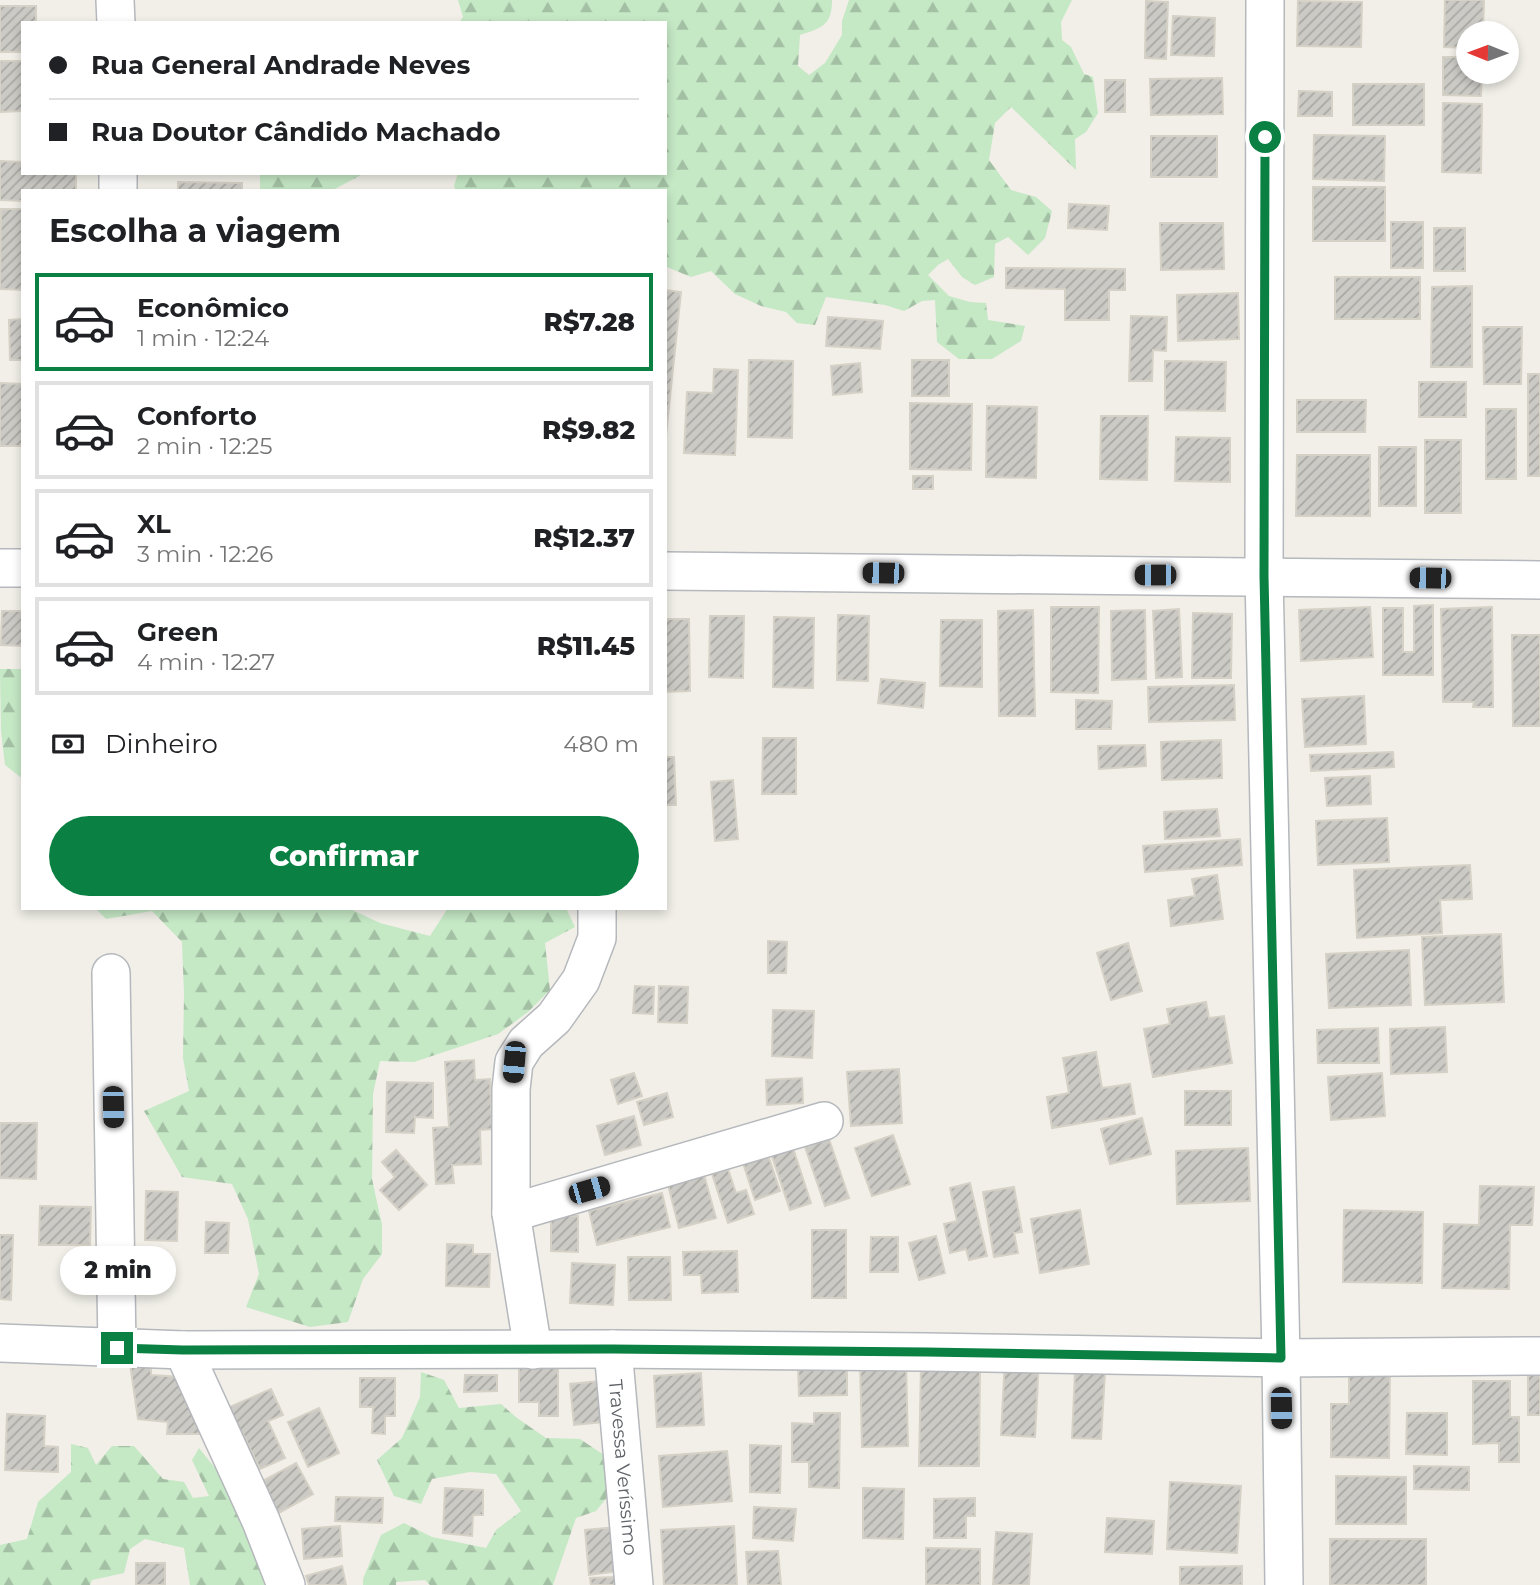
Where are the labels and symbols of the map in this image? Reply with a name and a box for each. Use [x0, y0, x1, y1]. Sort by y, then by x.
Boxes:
north arrow [1456, 21, 1519, 84]
route start [1249, 121, 1281, 153]
car [862, 562, 905, 584]
car [1135, 565, 1177, 586]
car [1409, 567, 1452, 589]
car [502, 1040, 527, 1084]
car [103, 1086, 124, 1128]
car [566, 1174, 613, 1206]
callout: 2 min [59, 1246, 175, 1296]
route end [101, 1332, 133, 1364]
street label: Travessa Veríssimo [604, 1378, 643, 1557]
car [1271, 1387, 1292, 1429]

